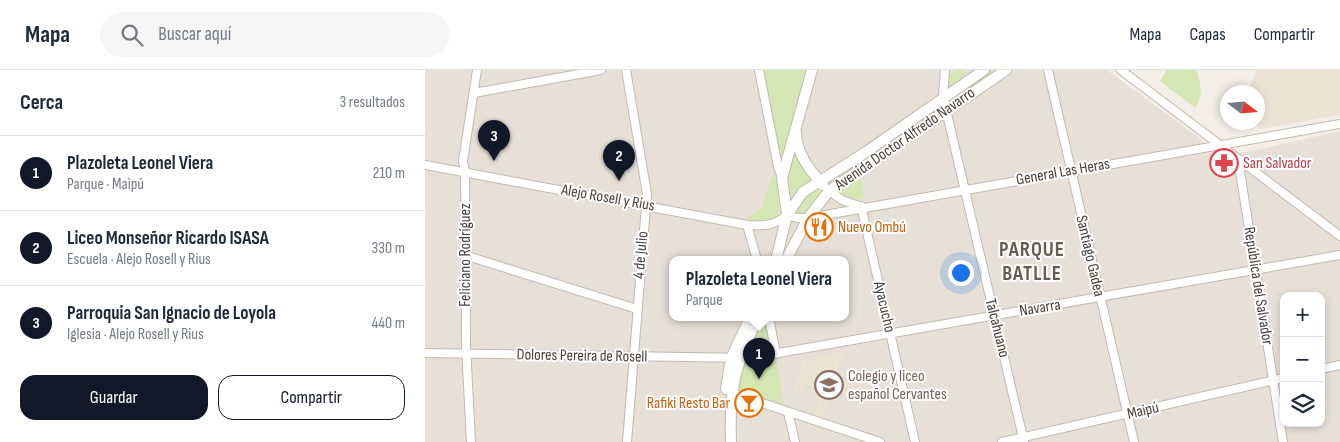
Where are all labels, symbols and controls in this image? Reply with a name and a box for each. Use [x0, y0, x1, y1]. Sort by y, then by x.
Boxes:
search box [100, 12, 450, 57]
text: Mapa [25, 20, 70, 49]
icon: search [118, 21, 146, 49]
text: Buscar aquí [158, 23, 231, 46]
text: Mapa [1129, 24, 1161, 45]
text: Capas [1189, 24, 1226, 45]
text: Compartir [1254, 24, 1315, 45]
street label: Avenida Doctor Alfredo Navarro [830, 83, 979, 195]
north arrow [1220, 85, 1265, 130]
text: Cerca [20, 90, 63, 115]
text: 3 resultados [340, 93, 405, 112]
pin: 3 [478, 120, 510, 161]
pin: 2 [603, 140, 635, 181]
pharmacy icon: San Salvador [1209, 148, 1239, 178]
text: Plazoleta Leonel Viera [67, 152, 213, 175]
street label: General Las Heras [1015, 154, 1112, 190]
place label: San Salvador [1243, 154, 1312, 173]
text: 1 [33, 164, 39, 183]
text: 210 m [373, 164, 405, 183]
text: Parque · Maipú [67, 175, 144, 194]
street label: Alejo Rosell y Rius [559, 180, 656, 216]
street label: Feliciano Rodríguez [456, 203, 475, 307]
restaurant icon: Nuevo Ombú [804, 212, 834, 242]
street label: Santiago Gadea [1071, 214, 1109, 298]
place label: Nuevo Ombú [838, 218, 906, 237]
street label: República del Salvador [1239, 226, 1277, 347]
text: Liceo Monseñor Ricardo ISASA [67, 227, 269, 250]
street label: 4 de Julio [629, 230, 653, 280]
district label: PARQUE BATLLE [999, 237, 1065, 286]
text: 2 [32, 239, 40, 258]
text: 330 m [372, 239, 405, 258]
text: Escuela · Alejo Rosell y Rius [67, 250, 211, 269]
popup [669, 256, 849, 321]
your location [948, 260, 974, 286]
text: Plazoleta Leonel Viera [686, 268, 832, 291]
street label: Ayacucho [869, 279, 899, 334]
text: Parque [686, 291, 723, 310]
map controls [1280, 292, 1325, 427]
button: + [1280, 292, 1325, 337]
street label: Navarra [1018, 295, 1062, 321]
street label: Talcahuano [981, 297, 1013, 359]
text: Parroquia San Ignacio de Loyola [67, 302, 276, 325]
text: 3 [32, 314, 40, 333]
text: 440 m [372, 314, 405, 333]
text: Iglesia · Alejo Rosell y Rius [67, 325, 204, 344]
button: − [1280, 337, 1325, 382]
pin: 1 [743, 338, 775, 379]
street label: Dolores Pereira de Rosell [516, 345, 648, 367]
place label: Colegio y liceo español Cervantes [848, 367, 947, 404]
school or university icon: Colegio y liceo español Cervantes [814, 370, 844, 400]
button: Guardar [20, 375, 208, 420]
button: Compartir [218, 375, 405, 420]
button: layers [1280, 382, 1325, 427]
bar icon: Rafiki Resto Bar [734, 388, 764, 418]
place label: Rafiki Resto Bar [647, 394, 730, 413]
street label: Maipú [1125, 398, 1161, 424]

